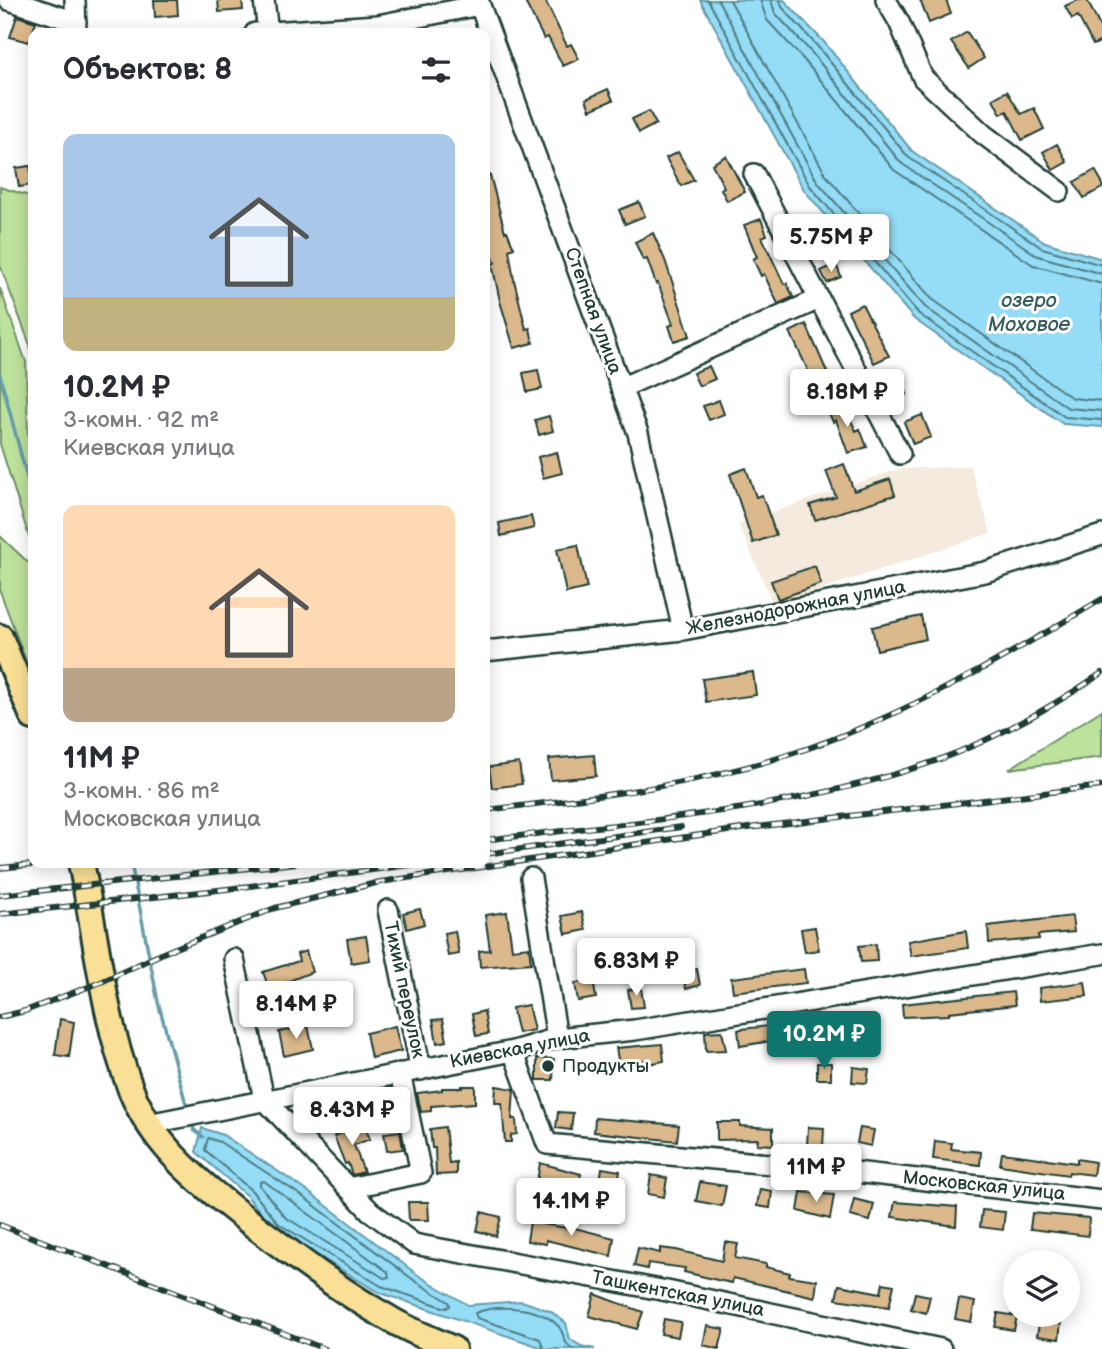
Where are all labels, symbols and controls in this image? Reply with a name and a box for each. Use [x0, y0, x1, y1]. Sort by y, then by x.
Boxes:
icon: filters [417, 51, 455, 89]
text: Объектов: 8 [63, 52, 232, 88]
icon: home [196, 179, 322, 305]
pin: 5.75M ₽ [766, 215, 896, 274]
text: 5.75M ₽ [789, 223, 873, 251]
street label: Степная улица [559, 244, 627, 378]
water label: озеро Моховое [988, 288, 1071, 337]
text: 10.2M ₽ [63, 370, 170, 406]
pin: 8.18M ₽ [782, 370, 912, 429]
text: 8.18M ₽ [806, 378, 888, 406]
text: 3-комн. · 92 m² [63, 406, 219, 434]
text: Киевская улица [63, 434, 235, 462]
icon: home [196, 550, 322, 676]
street label: Железнодорожная улица [684, 575, 908, 641]
text: 11M ₽ [63, 741, 140, 777]
text: 3-комн. · 86 m² [63, 777, 220, 805]
text: Московская улица [63, 805, 261, 833]
street label: Тихий переулок [378, 919, 430, 1061]
pin: 6.83M ₽ [571, 939, 701, 998]
text: 6.83M ₽ [593, 947, 679, 975]
pin: 8.14M ₽ [231, 982, 361, 1041]
text: 8.14M ₽ [255, 990, 337, 1018]
pin: 10.2M ₽ [759, 1012, 889, 1071]
text: 10.2M ₽ [783, 1020, 865, 1048]
street label: Киевская улица [448, 1024, 592, 1074]
place label: Продукты [562, 1055, 649, 1078]
marker: Продукты [540, 1058, 556, 1074]
pin: 8.43M ₽ [287, 1088, 417, 1147]
text: 8.43M ₽ [309, 1096, 395, 1124]
pin: 11M ₽ [767, 1144, 865, 1204]
text: 11M ₽ [787, 1153, 845, 1181]
street label: Московская улица [902, 1166, 1066, 1206]
pin: 14.1M ₽ [506, 1178, 636, 1238]
text: 14.1M ₽ [532, 1187, 610, 1215]
map controls [1003, 1250, 1080, 1327]
button: layers [1003, 1250, 1080, 1327]
street label: Ташкентская улица [590, 1266, 766, 1322]

